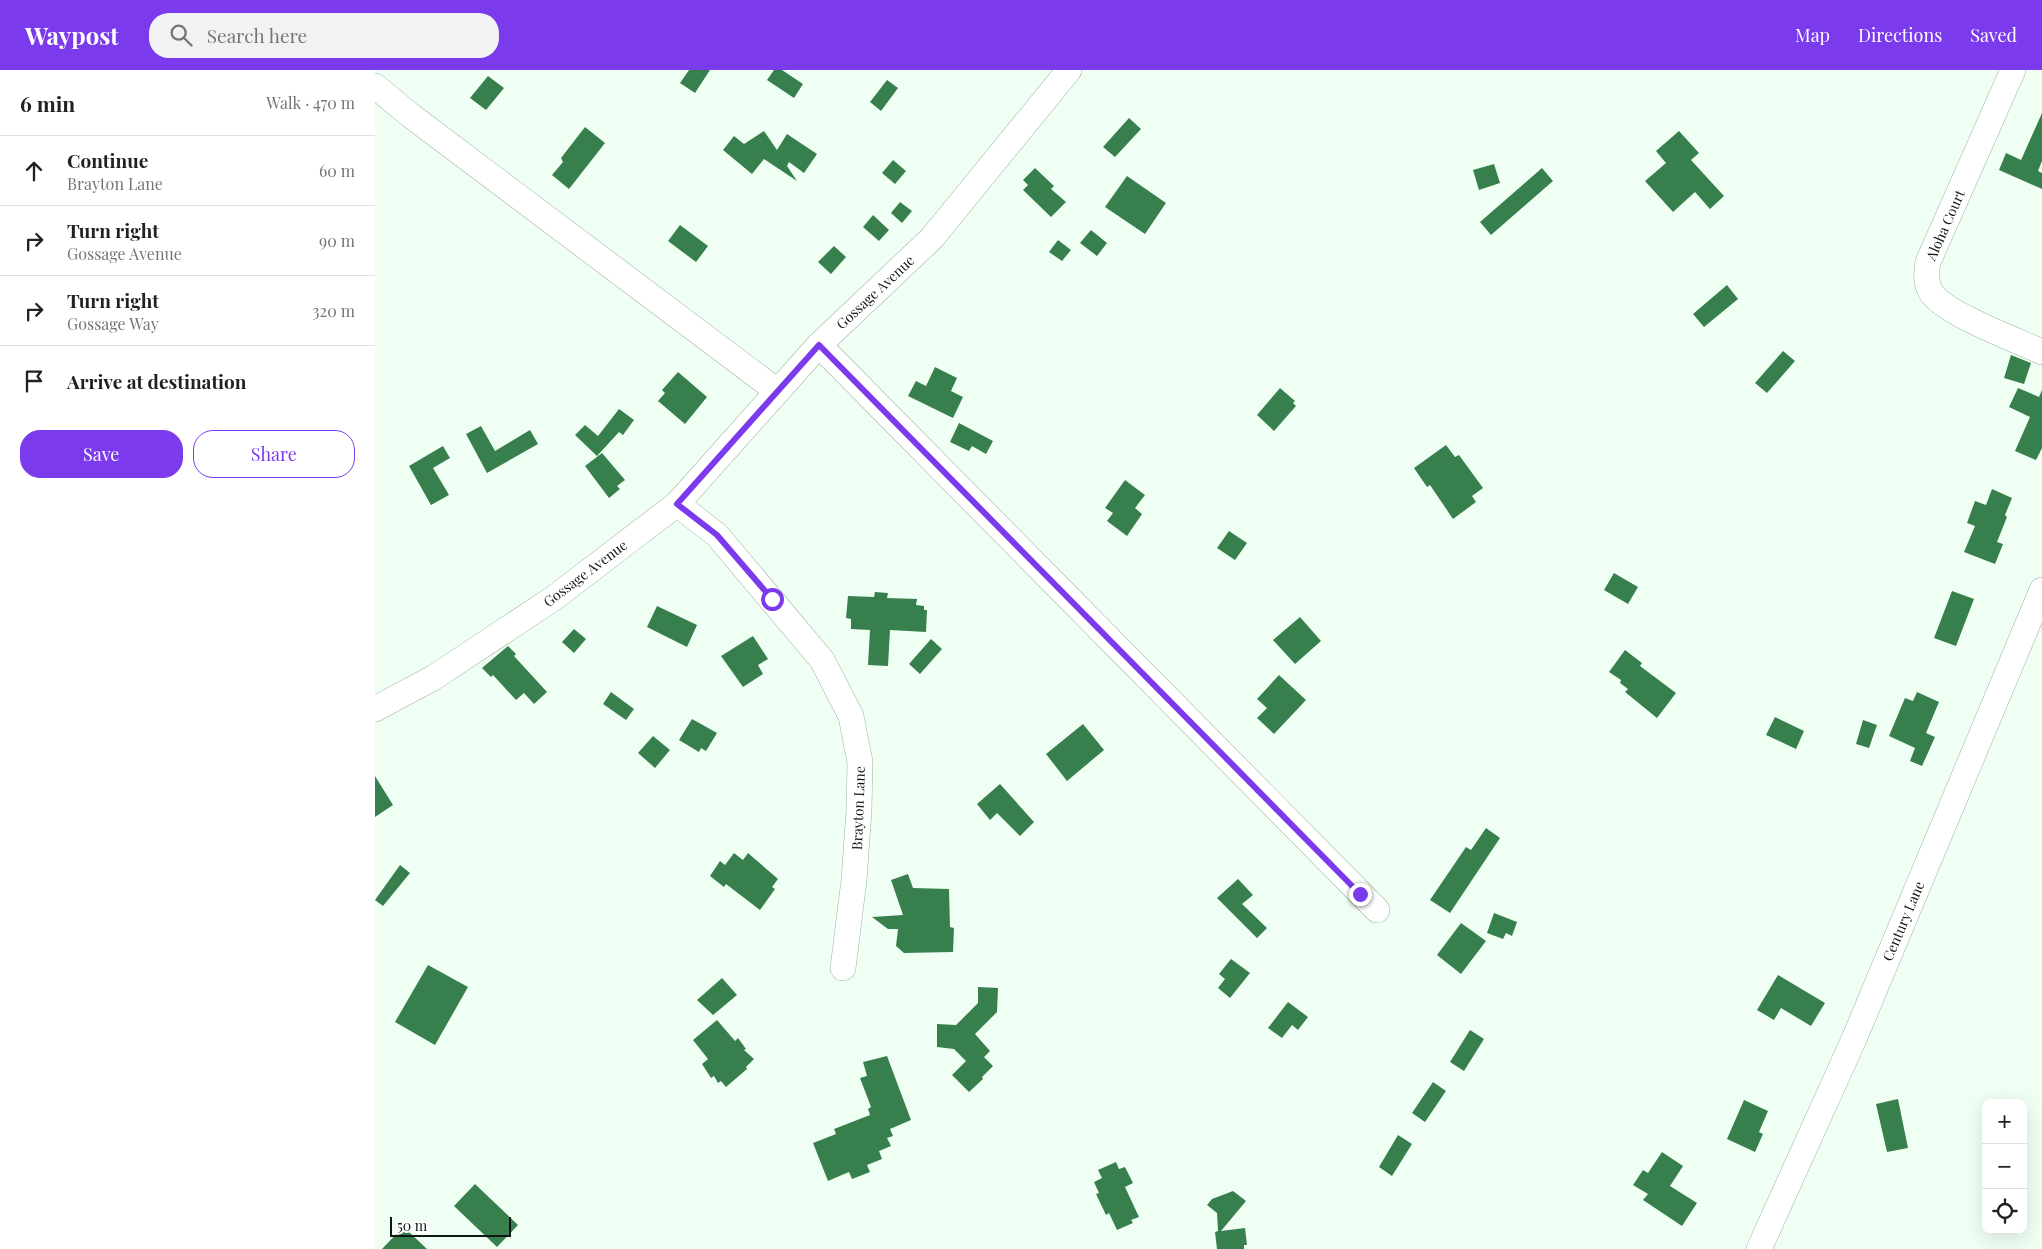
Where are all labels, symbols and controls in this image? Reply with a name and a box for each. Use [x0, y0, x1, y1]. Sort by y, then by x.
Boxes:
search box [149, 13, 499, 58]
text: Waypost [25, 19, 119, 51]
icon: search [167, 21, 195, 49]
text: Search here [207, 22, 307, 48]
text: Map [1795, 23, 1830, 47]
text: Directions [1858, 23, 1942, 47]
text: Saved [1970, 23, 2017, 47]
text: 6 min [20, 89, 75, 117]
text: Walk · 470 m [266, 92, 355, 113]
text: Continue [67, 147, 148, 173]
icon: ahead [20, 157, 48, 185]
text: 60 m [319, 160, 355, 181]
text: Brayton Lane [67, 173, 163, 194]
street label: Aloha Court [1921, 186, 1969, 264]
text: Turn right [67, 217, 159, 243]
icon: right [20, 227, 48, 255]
text: 90 m [319, 230, 355, 251]
text: Gossage Avenue [67, 243, 182, 264]
street label: Gossage Avenue [832, 251, 918, 333]
text: Turn right [67, 287, 159, 313]
icon: right [20, 297, 48, 325]
text: 320 m [312, 300, 355, 321]
text: Gossage Way [67, 313, 159, 334]
icon: arrive [20, 367, 48, 395]
text: Arrive at destination [67, 368, 247, 394]
button: Save [20, 430, 183, 478]
button: Share [193, 430, 355, 478]
street label: Gossage Avenue [539, 535, 631, 611]
route start [761, 588, 784, 611]
street label: Brayton Lane [847, 766, 869, 850]
street label: Century Lane [1878, 878, 1928, 964]
route end [1349, 883, 1372, 906]
map controls [1982, 1099, 2027, 1234]
button: + [1982, 1099, 2027, 1144]
button: − [1982, 1144, 2027, 1189]
button: locate [1982, 1189, 2027, 1234]
scale bar [390, 1214, 511, 1237]
text: 50 m [397, 1216, 427, 1235]

